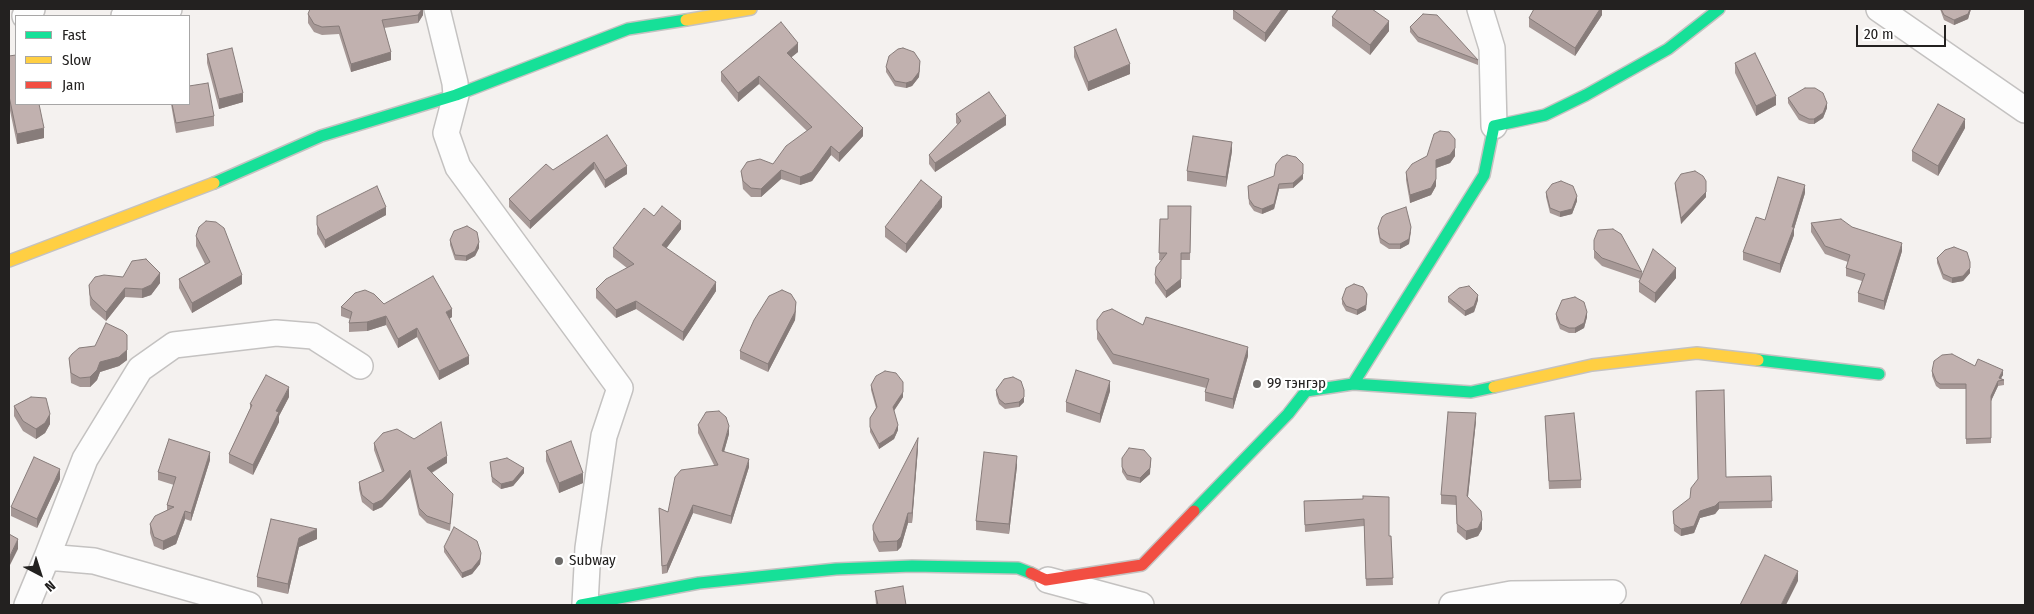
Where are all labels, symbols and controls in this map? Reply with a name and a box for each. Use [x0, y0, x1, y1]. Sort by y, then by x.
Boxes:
legend [15, 15, 190, 105]
scale bar [1859, 15, 1949, 47]
text: 20 m [1864, 25, 1894, 43]
text: Fast [62, 26, 86, 44]
text: Slow [62, 51, 91, 69]
text: Jam [62, 76, 85, 94]
place label: 99 тэнгэр [1267, 375, 1326, 393]
marker: 99 тэнгэр [1251, 378, 1263, 390]
north arrow [15, 549, 65, 599]
place label: Subway [569, 552, 616, 570]
marker: Subway [553, 555, 565, 567]
text: N [41, 577, 59, 595]

